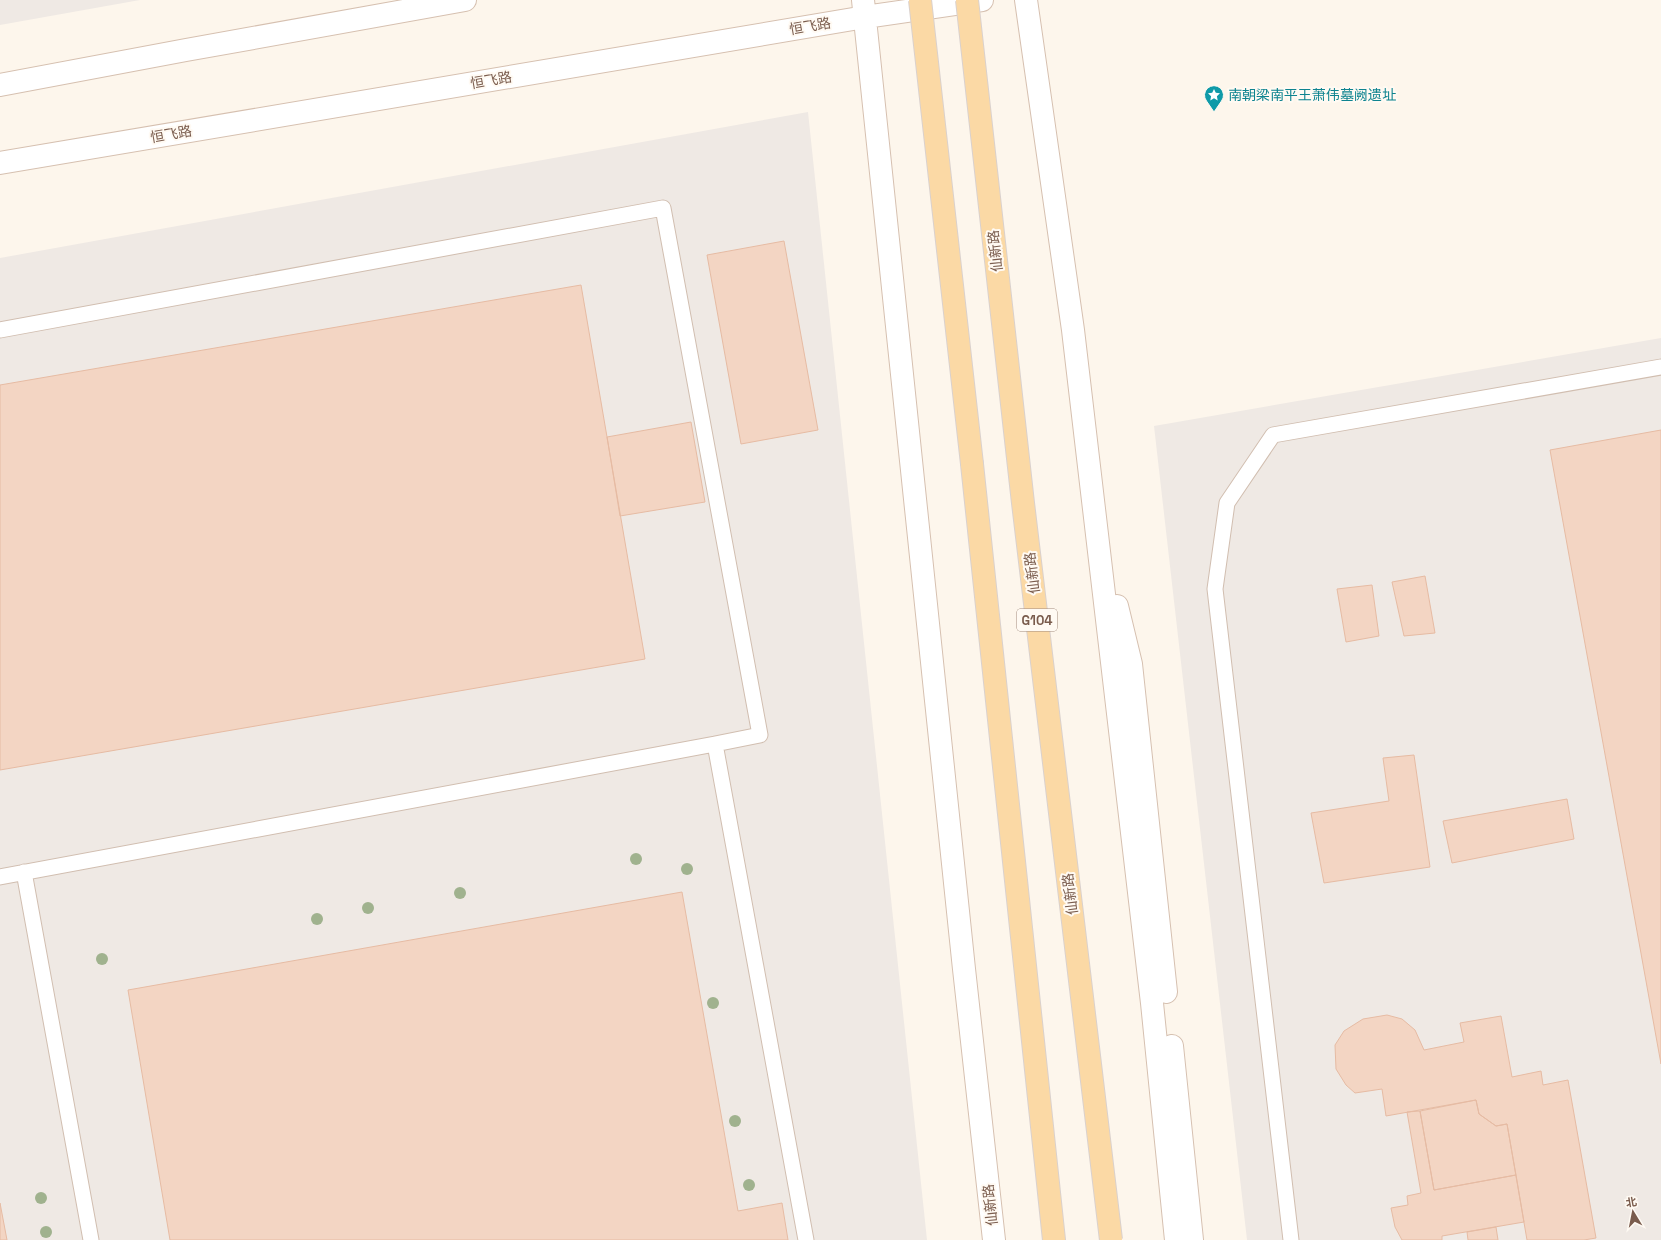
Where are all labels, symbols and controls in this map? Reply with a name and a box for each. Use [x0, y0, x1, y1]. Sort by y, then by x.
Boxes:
street label: 恒飞路 [788, 13, 832, 39]
street label: 恒飞路 [469, 67, 513, 93]
place icon: 南朝梁南平王萧伟墓阙遗址 [1203, 84, 1225, 112]
place label: 南朝梁南平王萧伟墓阙遗址 [1228, 86, 1396, 104]
street label: 恒飞路 [149, 121, 193, 147]
street label: 仙新路 [984, 229, 1006, 273]
street label: 仙新路 [1021, 551, 1043, 595]
road number: G104 [1017, 609, 1057, 631]
street label: 仙新路 [1059, 872, 1081, 916]
street label: 仙新路 [979, 1183, 1001, 1227]
north arrow [1613, 1192, 1653, 1232]
text: 北 [1625, 1194, 1638, 1210]

